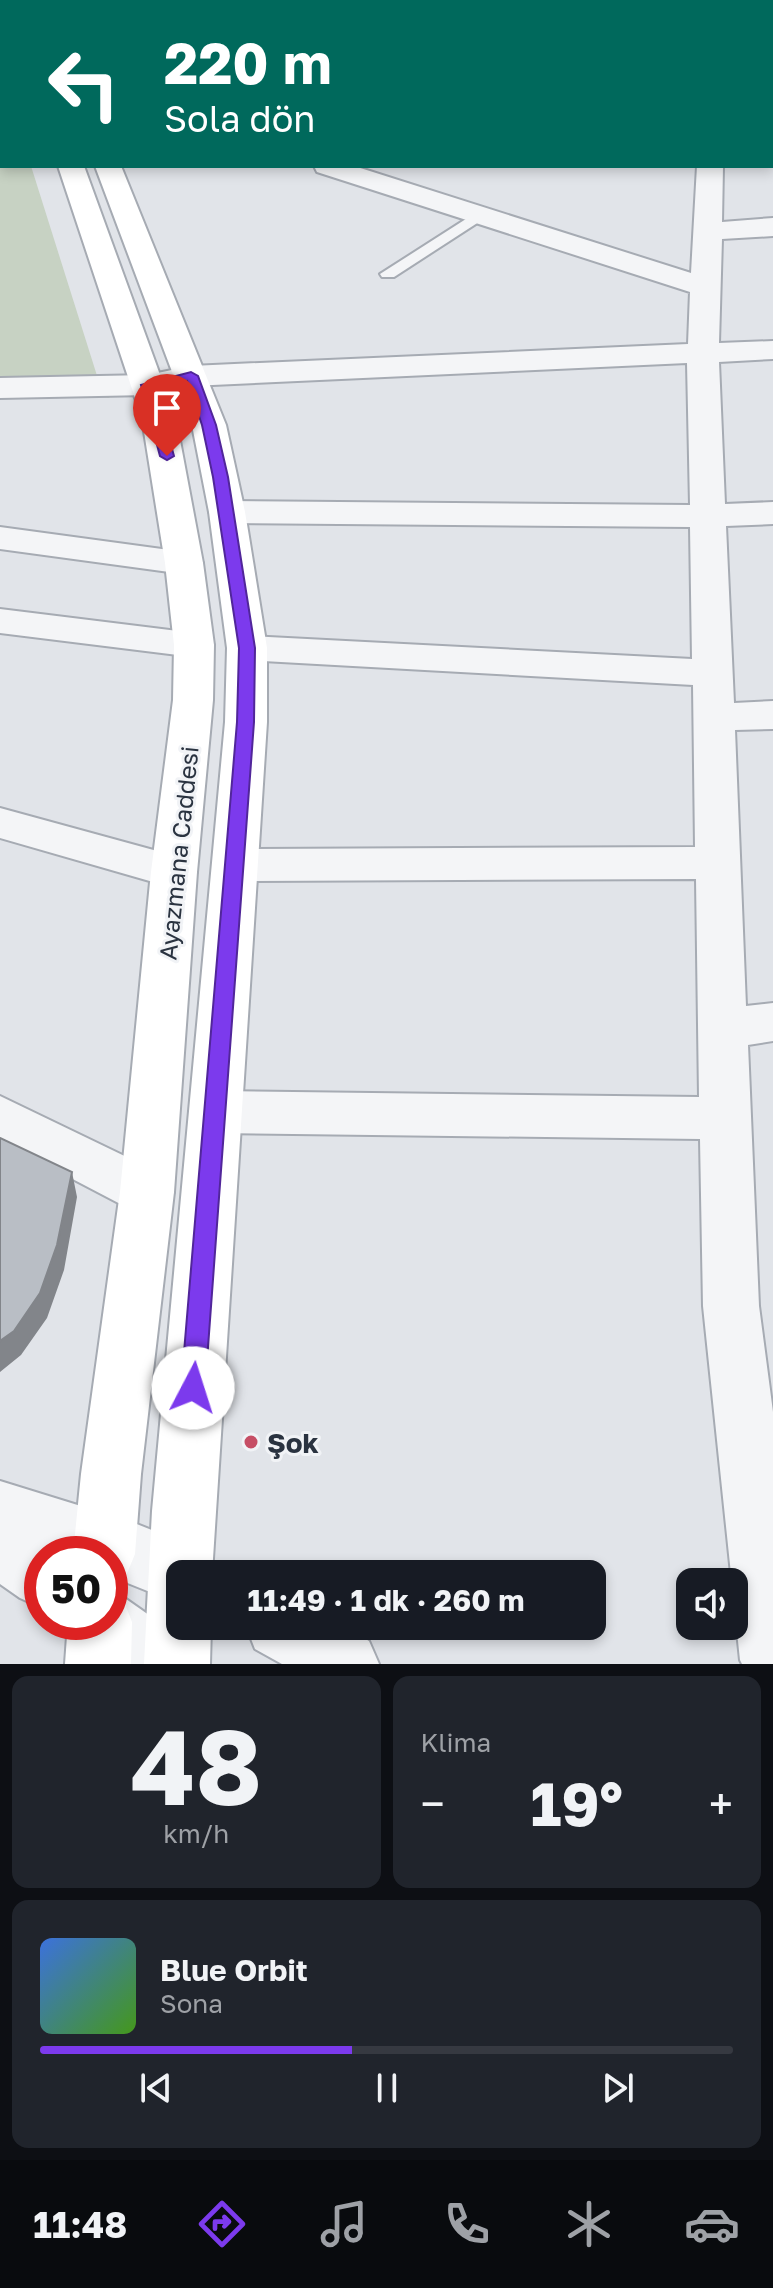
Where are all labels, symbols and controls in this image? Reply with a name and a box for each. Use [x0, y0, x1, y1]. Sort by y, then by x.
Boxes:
text: 220 m [164, 29, 332, 96]
icon: left [32, 32, 136, 136]
text: Sola dön [164, 97, 315, 140]
pin [133, 374, 201, 456]
icon: arrive [145, 386, 189, 430]
street label: Ayazmana Caddesi [152, 745, 204, 961]
position arrow [151, 1346, 235, 1430]
place label: Şok [267, 1426, 319, 1459]
marker: Şok [242, 1433, 260, 1451]
speed limit sign: 50 [24, 1536, 128, 1640]
map controls [676, 1568, 748, 1640]
button: sound [676, 1568, 748, 1640]
text: 11:49 · 1 dk · 260 m [248, 1582, 524, 1618]
text: 48 [130, 1703, 262, 1828]
text: Klima [421, 1727, 491, 1758]
text: 19° [531, 1767, 623, 1839]
text: − [421, 1777, 445, 1830]
text: + [709, 1777, 733, 1830]
text: km/h [163, 1818, 229, 1849]
text: Blue Orbit [160, 1952, 308, 1988]
text: Sona [160, 1988, 223, 2019]
icon: previous [134, 2066, 178, 2110]
icon: pause [365, 2066, 409, 2110]
icon: next [596, 2066, 640, 2110]
icon: directions [194, 2196, 250, 2252]
icon: music [316, 2196, 372, 2252]
icon: phone [439, 2196, 495, 2252]
icon: climate [561, 2196, 617, 2252]
icon: car [684, 2196, 740, 2252]
text: 11:48 [33, 2203, 127, 2246]

